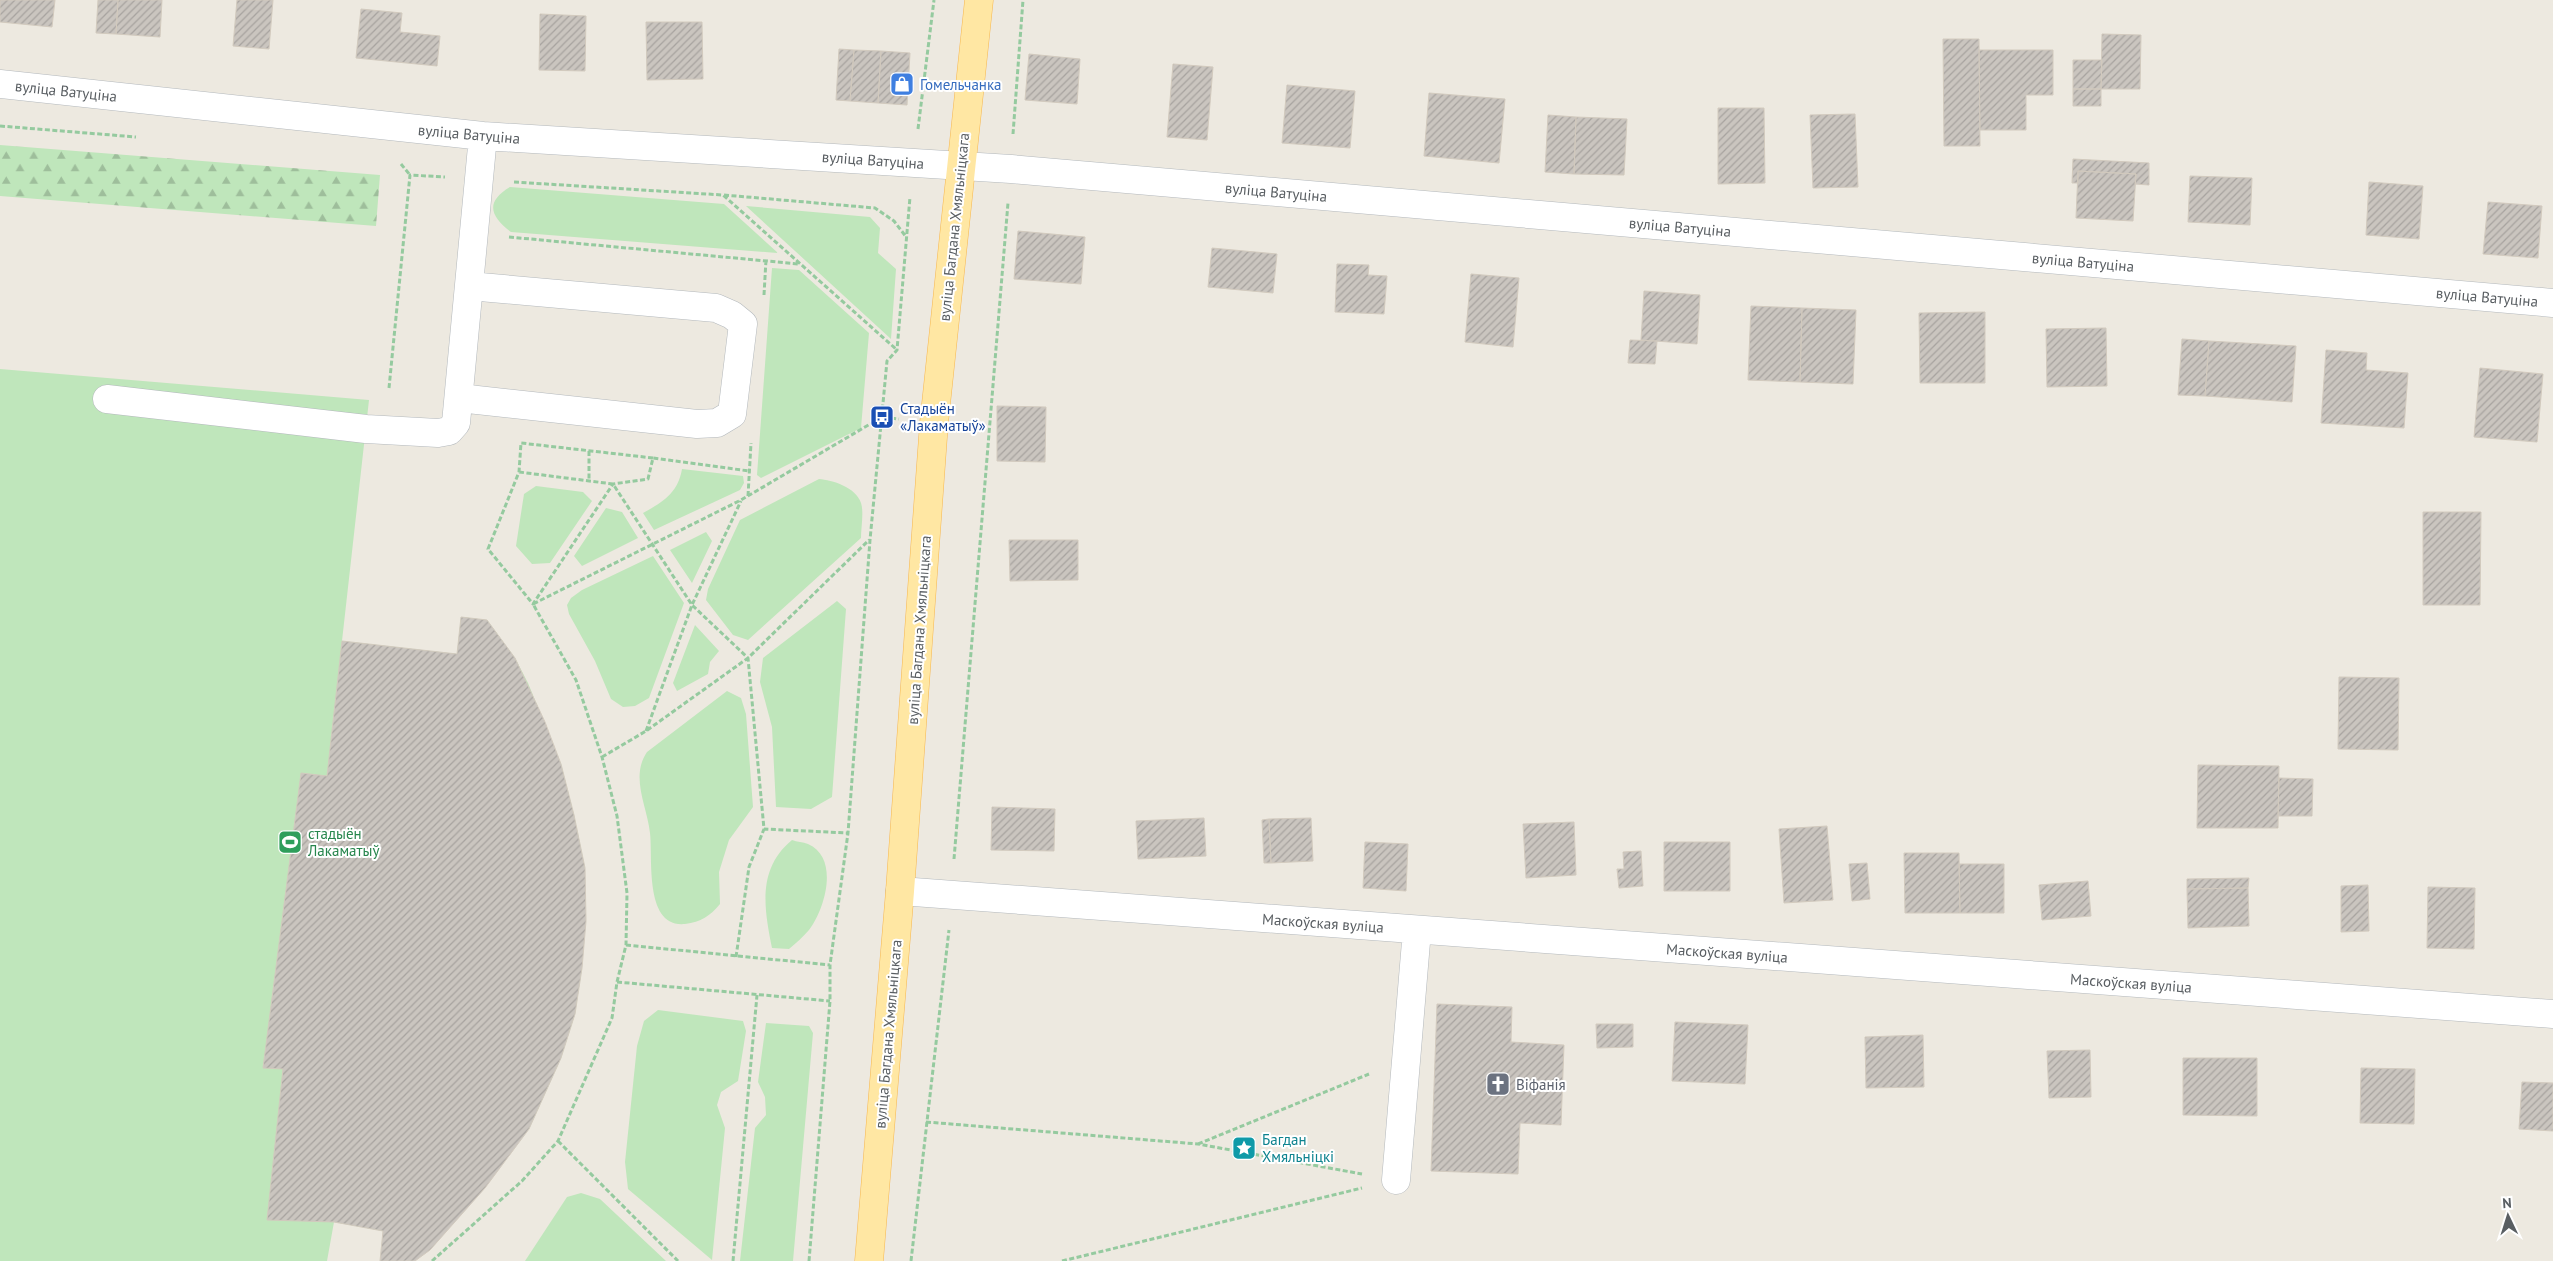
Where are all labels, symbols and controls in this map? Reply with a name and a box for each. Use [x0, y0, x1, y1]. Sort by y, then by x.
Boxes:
shop icon: Гомельчанка [889, 71, 915, 97]
place label: Гомельчанка [920, 75, 1002, 94]
street label: вуліца Ватуціна [14, 76, 118, 106]
street label: вуліца Ватуціна [417, 120, 521, 148]
street label: вуліца Багдана Хмяльніцкага [935, 132, 973, 322]
street label: вуліца Ватуціна [821, 147, 925, 173]
street label: вуліца Ватуціна [1224, 178, 1328, 206]
street label: вуліца Ватуціна [1628, 213, 1732, 241]
street label: вуліца Ватуціна [2031, 248, 2135, 276]
street label: вуліца Ватуціна [2435, 283, 2539, 311]
place label: Стадыён «Лакаматыў» [900, 399, 986, 435]
bus stop icon: Стадыён «Лакаматыў» [869, 404, 895, 430]
street label: вуліца Багдана Хмяльніцкага [903, 535, 935, 725]
place label: стадыён Лакаматыў [307, 824, 379, 860]
sports icon: стадыён Лакаматыў [277, 829, 303, 855]
street label: Маскоўская вуліца [1262, 909, 1384, 937]
street label: вуліца Багдана Хмяльніцкага [870, 939, 906, 1129]
street label: Маскоўская вуліца [1666, 939, 1788, 967]
street label: Маскоўская вуліца [2070, 969, 2192, 997]
church icon: Віфанія [1485, 1071, 1511, 1097]
place label: Віфанія [1516, 1075, 1566, 1094]
place label: Багдан Хмяльніцкі [1262, 1130, 1334, 1166]
place icon: Багдан Хмяльніцкі [1231, 1135, 1257, 1161]
north arrow [2483, 1191, 2533, 1241]
text: N [2502, 1194, 2512, 1212]

